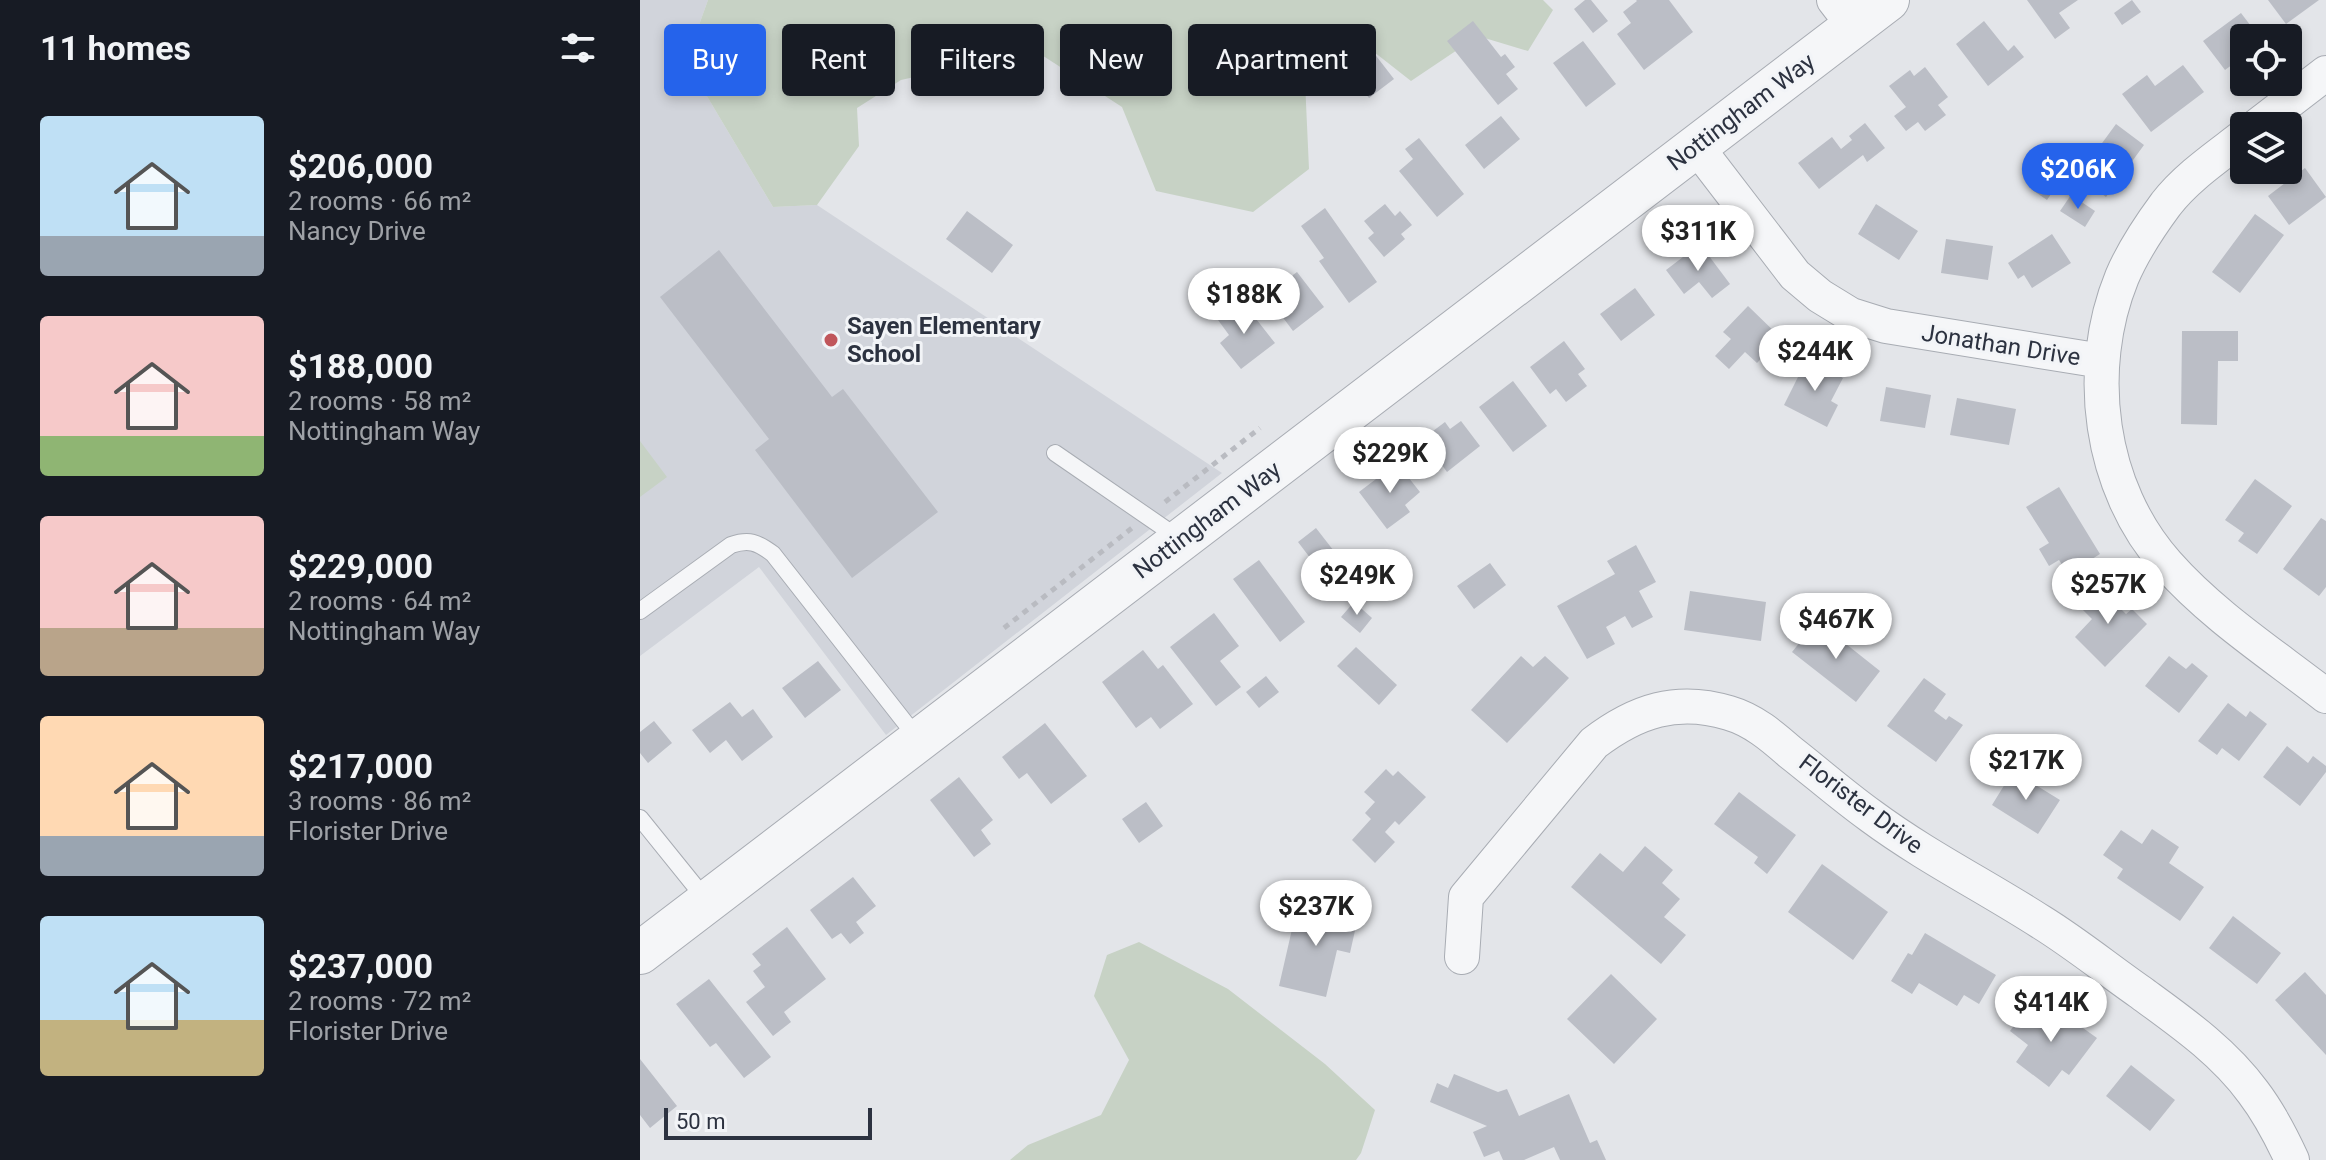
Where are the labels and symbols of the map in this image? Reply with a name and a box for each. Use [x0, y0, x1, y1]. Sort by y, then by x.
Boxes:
street label: Nottingham Way [1662, 47, 1821, 177]
pin: $206K [2022, 143, 2134, 211]
pin: $311K [1642, 205, 1754, 273]
pin: $188K [1188, 268, 1300, 336]
place label: Sayen Elementary School [847, 312, 1042, 368]
street label: Jonathan Drive [1920, 319, 2082, 371]
pin: $244K [1759, 325, 1871, 393]
marker: Sayen Elementary School [822, 331, 840, 349]
pin: $229K [1334, 427, 1446, 495]
street label: Nottingham Way [1128, 455, 1287, 585]
pin: $249K [1301, 549, 1413, 617]
pin: $257K [2052, 558, 2164, 626]
pin: $467K [1780, 593, 1892, 661]
pin: $217K [1970, 734, 2082, 802]
street label: Florister Drive [1794, 748, 1928, 860]
pin: $237K [1260, 880, 1372, 948]
pin: $414K [1995, 976, 2107, 1044]
scale bar [664, 1104, 872, 1140]

